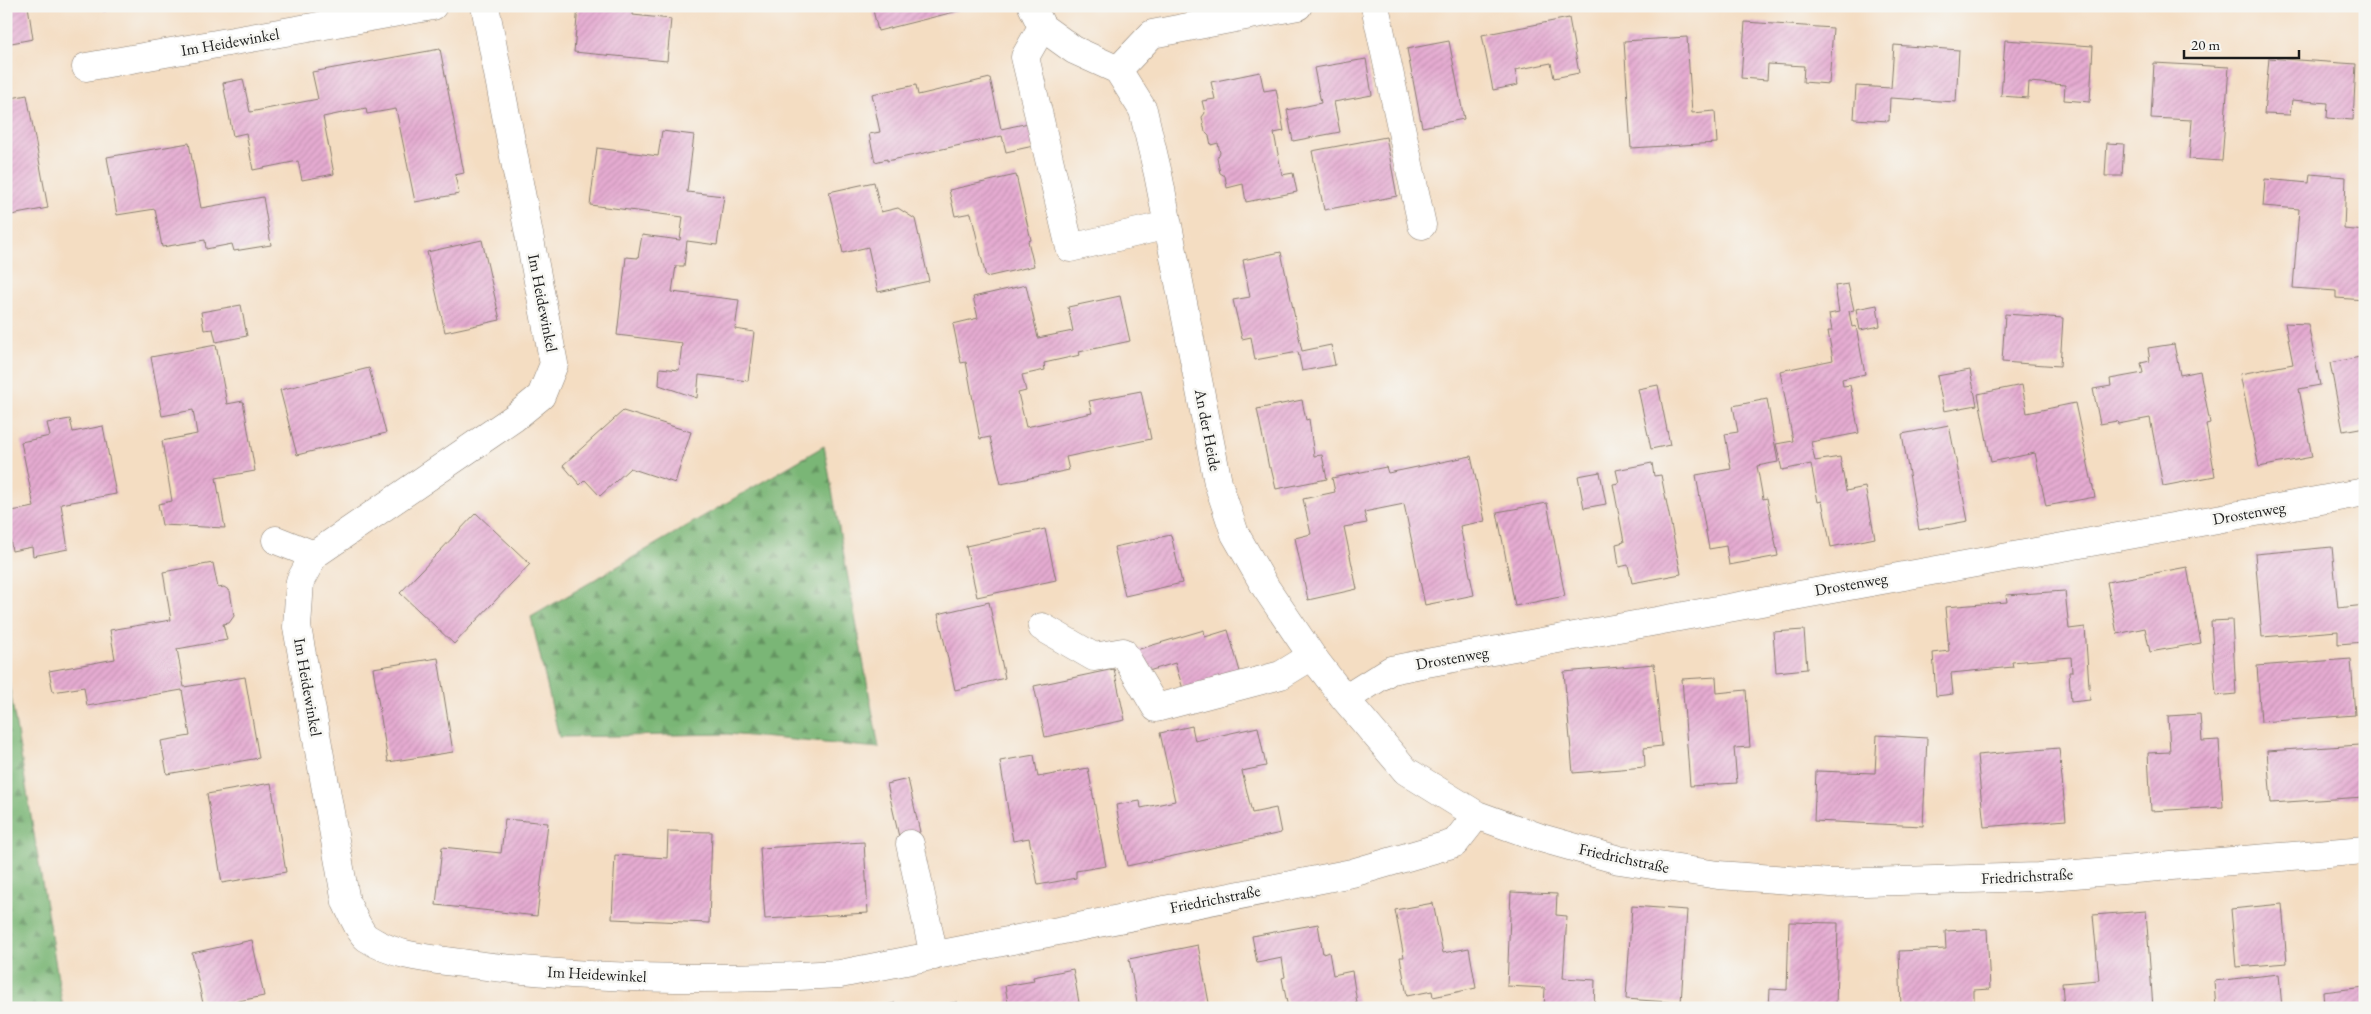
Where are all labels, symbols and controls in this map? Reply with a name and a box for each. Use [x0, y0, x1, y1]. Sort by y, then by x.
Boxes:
street label: Im Heidewinkel [179, 23, 281, 61]
scale bar [2184, 28, 2298, 60]
text: 20 m [2191, 35, 2220, 54]
street label: Im Heidewinkel [523, 252, 563, 354]
street label: An der Heide [1190, 386, 1226, 473]
street label: Drostenweg [2211, 496, 2288, 530]
street label: Drostenweg [1813, 567, 1890, 601]
street label: Im Heidewinkel [289, 636, 327, 738]
street label: Drostenweg [1414, 641, 1491, 675]
street label: Friedrichstraße [1577, 838, 1671, 878]
street label: Friedrichstraße [1981, 863, 2073, 889]
street label: Friedrichstraße [1168, 880, 1262, 918]
street label: Im Heidewinkel [547, 961, 647, 987]

